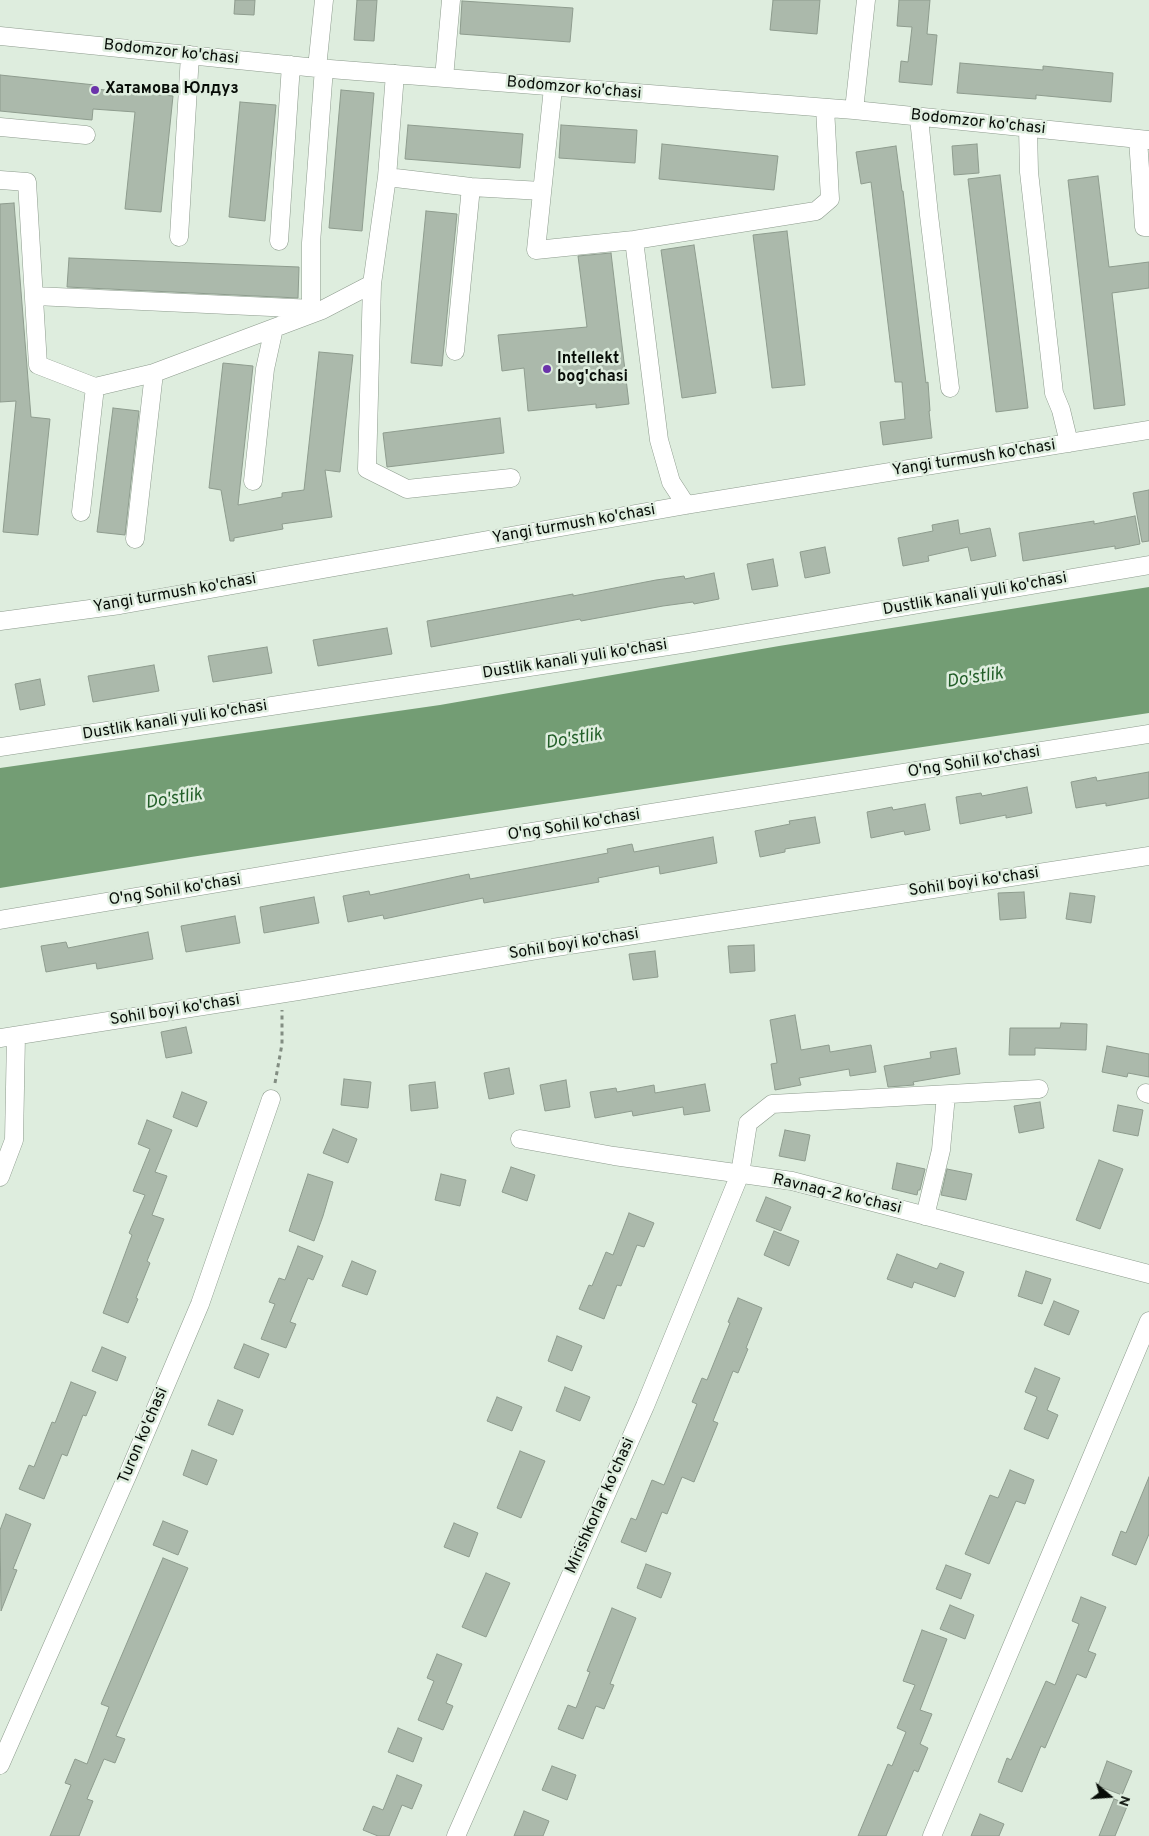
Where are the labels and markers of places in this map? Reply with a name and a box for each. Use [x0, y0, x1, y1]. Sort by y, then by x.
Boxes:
place label: Хатамова Юлдуз [105, 80, 239, 100]
marker: Хатамова Юлдуз [89, 84, 101, 96]
place label: Intellekt bog'chasi [557, 350, 628, 388]
marker: Intellekt bog'chasi [541, 363, 553, 375]

